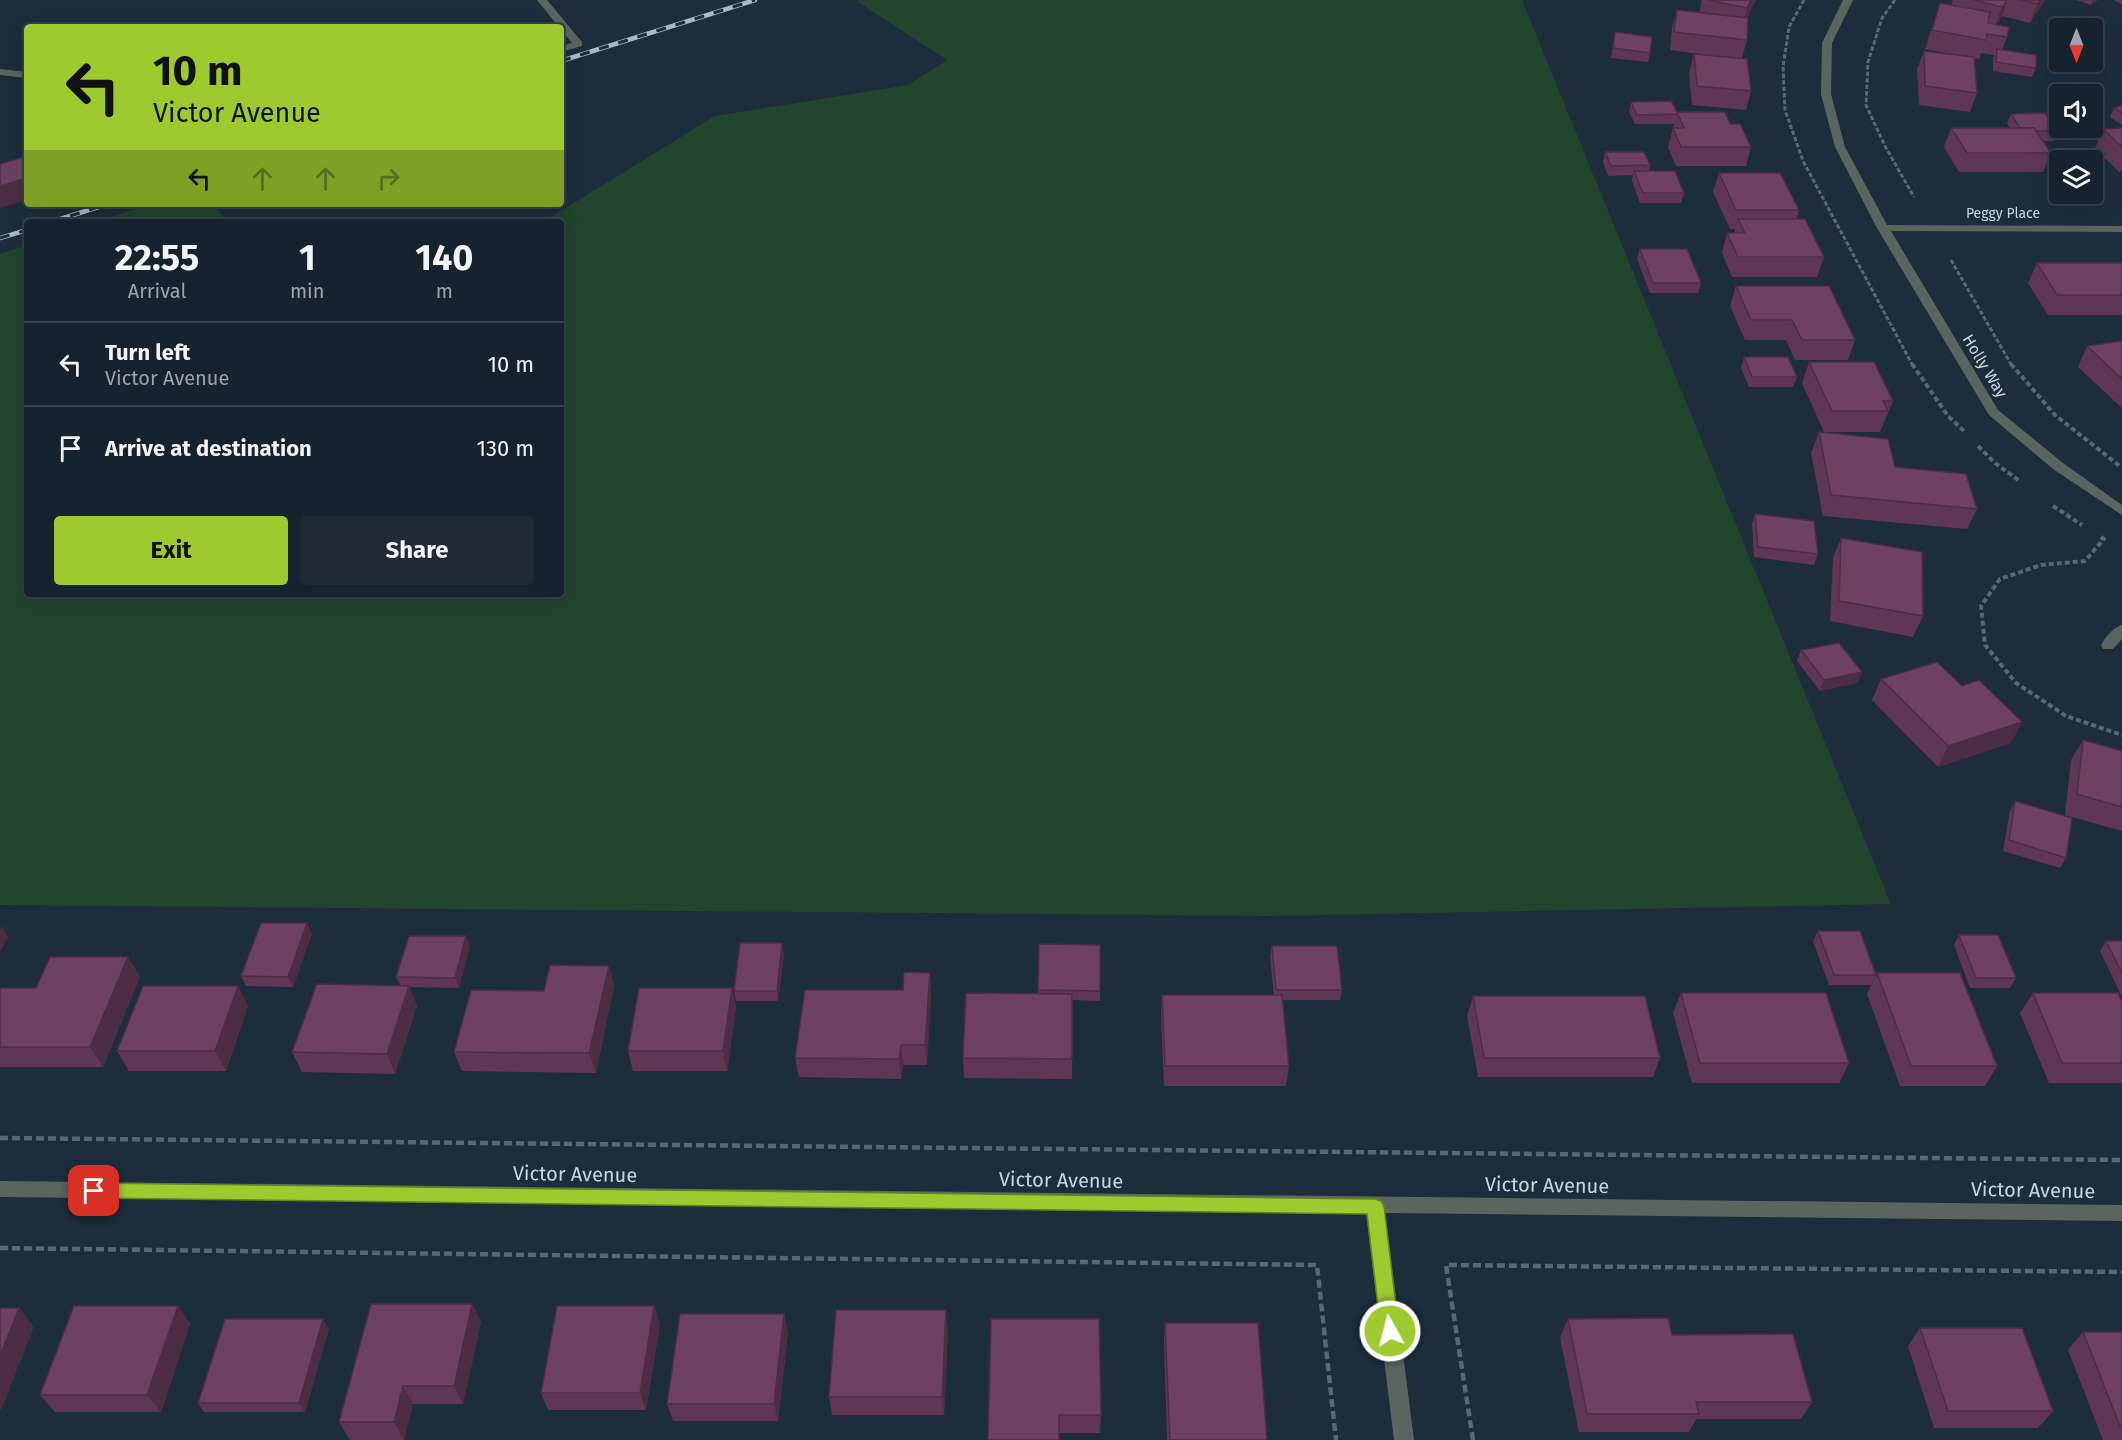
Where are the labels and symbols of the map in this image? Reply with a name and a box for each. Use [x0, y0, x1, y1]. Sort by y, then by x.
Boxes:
north arrow [2049, 18, 2103, 72]
street label: Peggy Place [1966, 205, 2040, 222]
street label: Holly Way [1959, 331, 2011, 401]
street label: Victor Avenue [513, 1161, 637, 1187]
pin [68, 1165, 119, 1216]
street label: Victor Avenue [999, 1167, 1123, 1193]
street label: Victor Avenue [1485, 1172, 1609, 1198]
street label: Victor Avenue [1971, 1177, 2095, 1203]
position arrow [1358, 1299, 1422, 1363]

